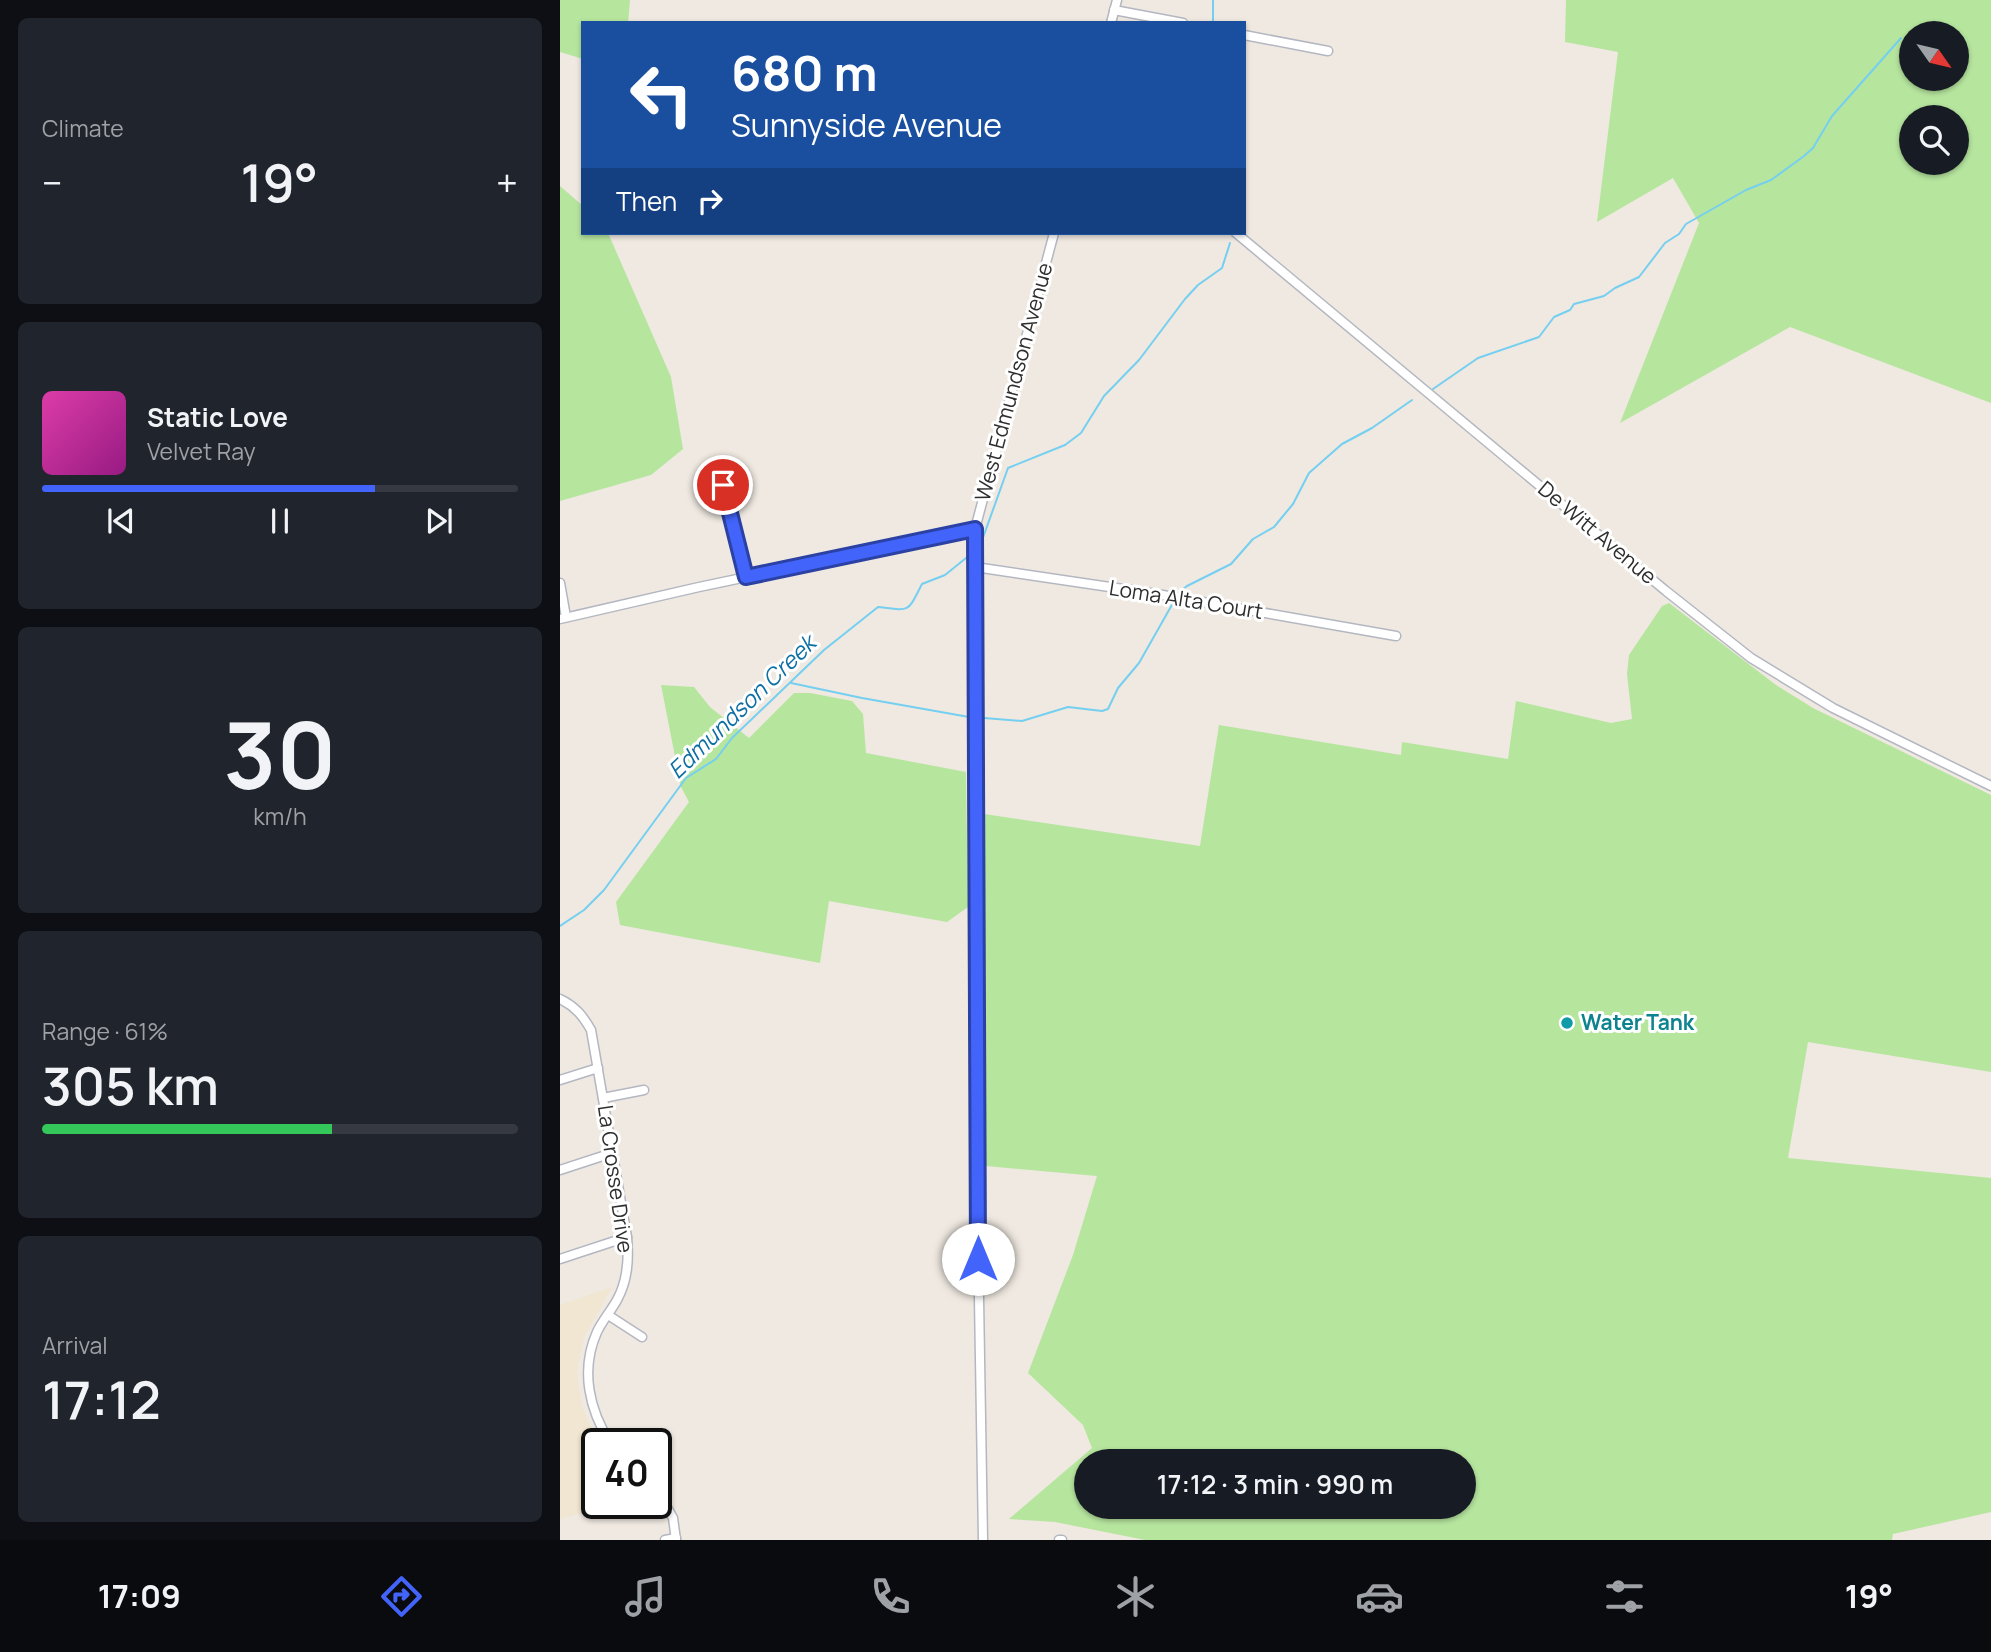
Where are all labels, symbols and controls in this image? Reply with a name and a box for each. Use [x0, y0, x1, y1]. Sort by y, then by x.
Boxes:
north arrow [1899, 21, 1969, 91]
map controls [1899, 21, 1969, 175]
text: 680 m [731, 39, 878, 106]
icon: left [616, 49, 707, 140]
text: Sunnyside Avenue [731, 103, 1002, 147]
button: search [1899, 105, 1969, 175]
text: Climate [42, 112, 124, 144]
text: 19° [240, 147, 318, 218]
text: − [42, 156, 63, 208]
text: + [496, 156, 518, 208]
icon: right [691, 182, 729, 220]
text: Then [616, 183, 677, 219]
street label: West Edmundson Avenue [968, 259, 1058, 504]
text: Static Love [147, 399, 288, 435]
text: Velvet Ray [147, 435, 256, 467]
pin [693, 455, 753, 515]
icon: arrive [704, 466, 742, 504]
street label: De Witt Avenue [1533, 474, 1663, 590]
icon: previous [102, 502, 140, 540]
icon: pause [261, 502, 299, 540]
icon: next [420, 502, 458, 540]
street label: Loma Alta Court [1107, 573, 1265, 625]
water label: Edmundson Creek [660, 625, 825, 785]
text: 30 [224, 692, 336, 816]
text: km/h [253, 800, 307, 832]
place label: Water Tank [1581, 1008, 1695, 1036]
text: Range · 61% [42, 1015, 168, 1047]
marker: Water Tank [1559, 1015, 1575, 1031]
text: 305 km [42, 1050, 219, 1121]
street label: La Crosse Drive [592, 1103, 640, 1255]
position arrow [941, 1222, 1015, 1296]
text: Arrival [42, 1329, 108, 1361]
text: 17:12 [42, 1364, 161, 1435]
speed limit sign: 40 [581, 1428, 672, 1519]
text: 17:12 · 3 min · 990 m [1157, 1466, 1393, 1502]
icon: directions [377, 1572, 426, 1621]
icon: music [621, 1572, 670, 1621]
icon: phone [866, 1572, 915, 1621]
icon: climate [1111, 1572, 1160, 1621]
icon: car [1355, 1572, 1404, 1621]
icon: filters [1600, 1572, 1649, 1621]
text: 17:09 [98, 1574, 181, 1618]
text: 19° [1845, 1574, 1893, 1618]

